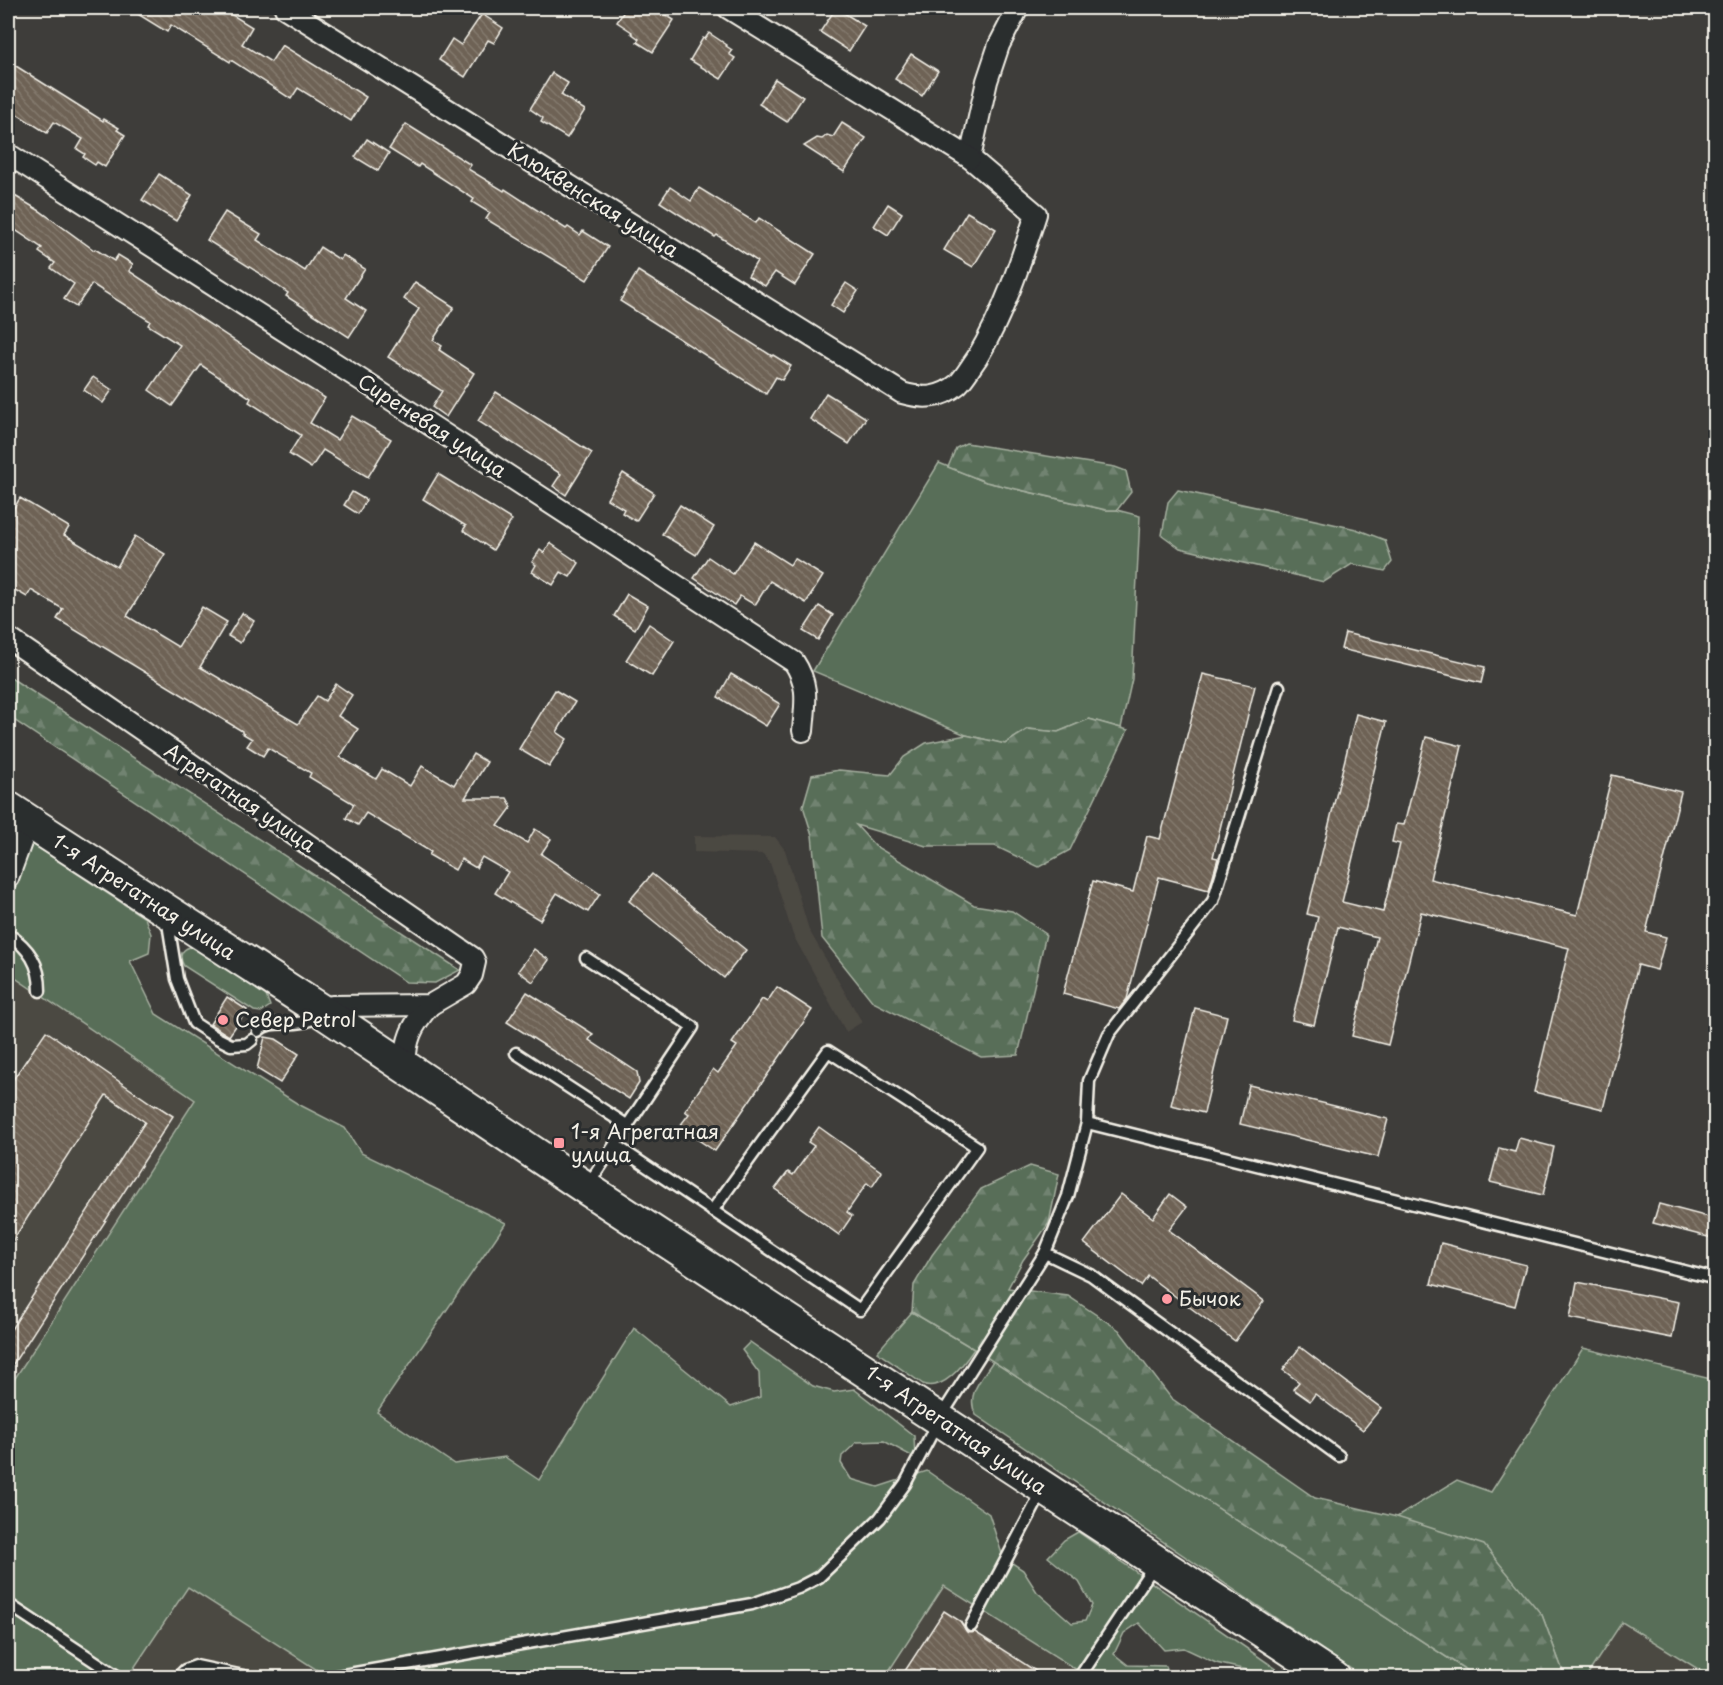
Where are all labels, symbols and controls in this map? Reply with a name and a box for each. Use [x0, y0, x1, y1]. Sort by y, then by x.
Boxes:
street label: Клюквенская улица [502, 134, 685, 264]
street label: Сиреневая улица [352, 366, 513, 485]
street label: Агрегатная улица [159, 735, 323, 859]
street label: 1-я Агрегатная улица [47, 826, 242, 967]
place label: Север Petrol [235, 1004, 357, 1034]
marker: Север Petrol [216, 1013, 230, 1027]
place label: 1-я Агрегатная улица [571, 1116, 719, 1169]
marker: 1-я Агрегатная улица [552, 1136, 566, 1150]
place label: Бычок [1179, 1283, 1241, 1313]
marker: Бычок [1160, 1292, 1174, 1306]
street label: 1-я Агрегатная улица [860, 1357, 1054, 1501]

